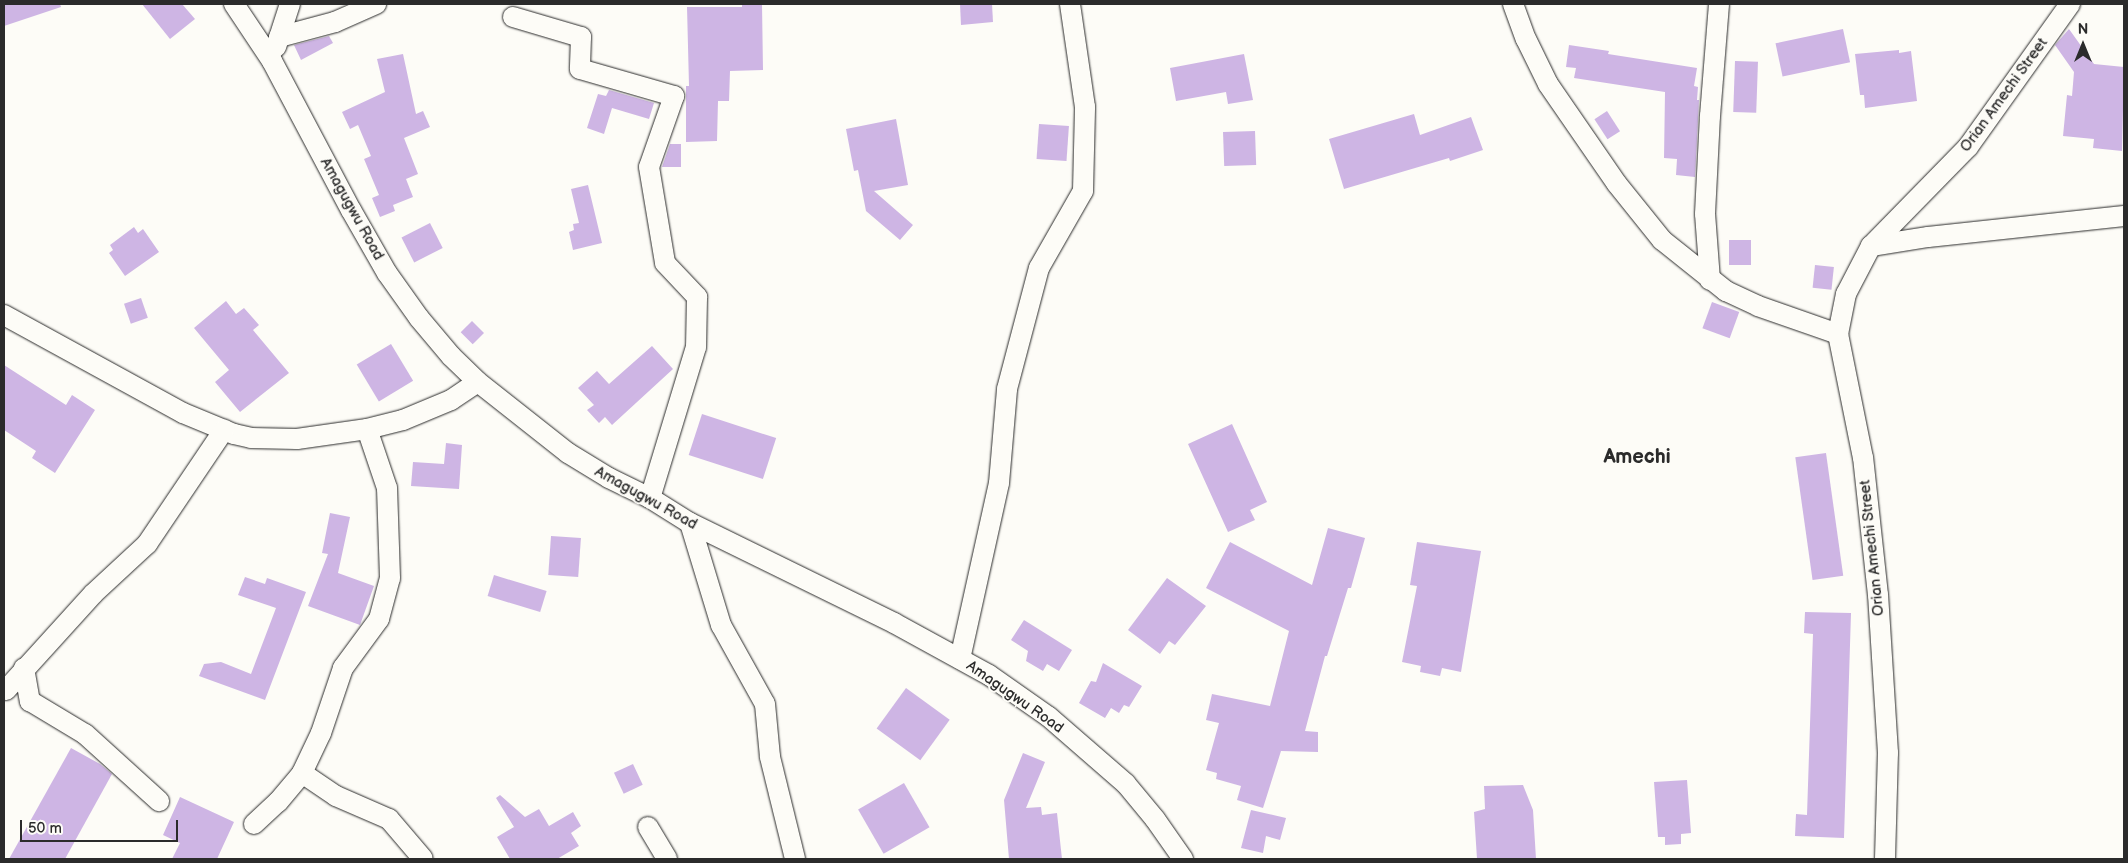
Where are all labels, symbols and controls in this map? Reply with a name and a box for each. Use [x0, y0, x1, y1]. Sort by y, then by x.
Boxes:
north arrow [2058, 20, 2108, 70]
text: N [2078, 21, 2088, 38]
street label: Orian Amechi Street [1957, 34, 2051, 156]
street label: Amagugwu Road [316, 155, 388, 263]
district label: Amechi [1603, 445, 1671, 469]
street label: Amagugwu Road [592, 462, 700, 534]
street label: Orian Amechi Street [1856, 479, 1888, 617]
street label: Amagugwu Road [963, 657, 1067, 737]
scale bar [22, 810, 180, 842]
text: 50 m [28, 819, 62, 838]

